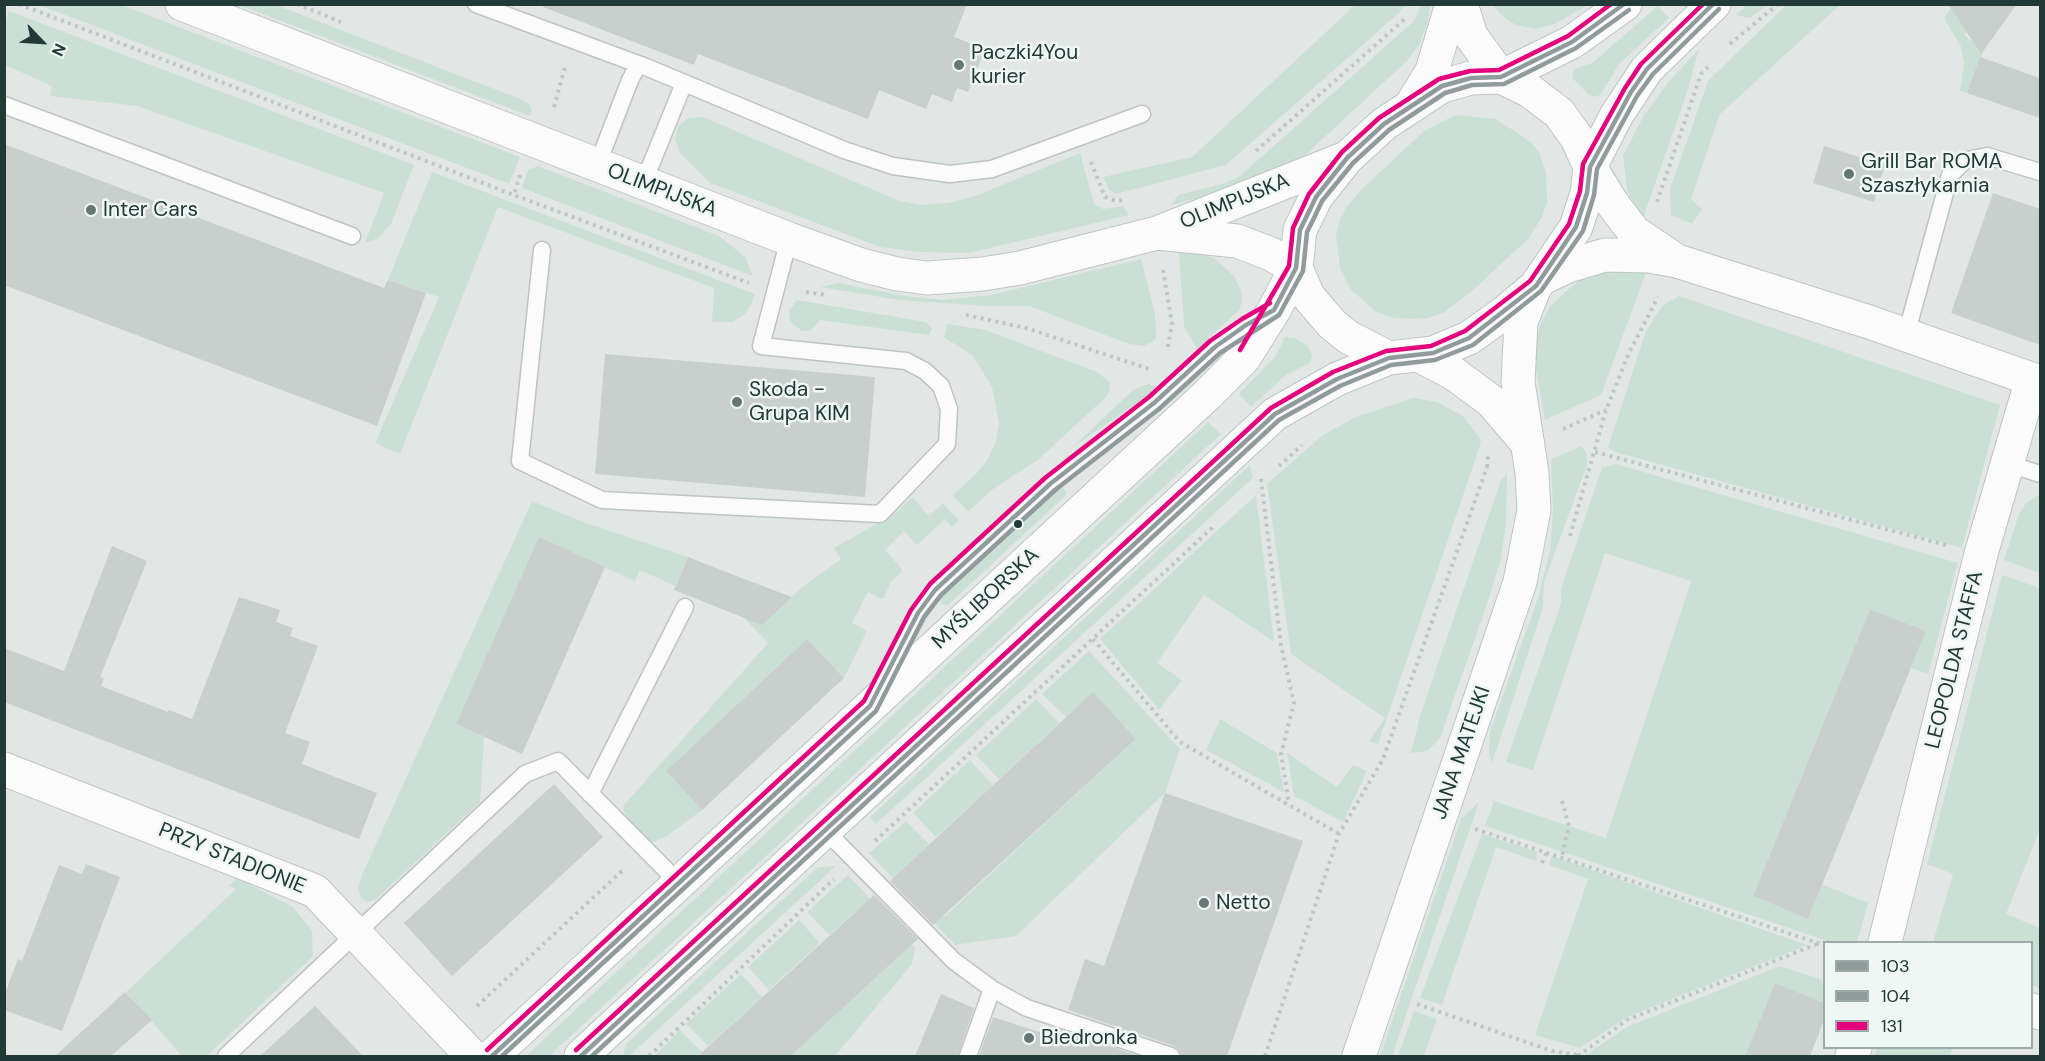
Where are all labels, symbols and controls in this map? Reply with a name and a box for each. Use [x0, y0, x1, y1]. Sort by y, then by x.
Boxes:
north arrow [12, 12, 72, 72]
text: N [47, 40, 71, 60]
place label: Paczki4You kurier [971, 40, 1078, 90]
marker: Paczki4You kurier [952, 58, 966, 72]
place label: Grill Bar ROMA Szaszłykarnia [1861, 149, 2002, 199]
street label: OLIMPIJSKA [603, 158, 721, 224]
marker: Grill Bar ROMA Szaszłykarnia [1842, 167, 1856, 181]
street label: OLIMPIJSKA [1177, 169, 1293, 235]
place label: Inter Cars [103, 197, 198, 223]
marker: Inter Cars [84, 203, 98, 217]
place label: Skoda - Grupa KIM [749, 377, 850, 427]
marker: Skoda - Grupa KIM [730, 395, 744, 409]
unlabelled marker [1012, 518, 1024, 530]
street label: MYŚLIBORSKA [927, 543, 1045, 655]
street label: LEOPOLDA STAFFA [1921, 568, 1989, 752]
street label: JANA MATEJKI [1427, 683, 1497, 823]
street label: PRZY STADIONIE [155, 818, 309, 900]
place label: Netto [1216, 890, 1271, 916]
marker: Netto [1197, 896, 1211, 910]
legend [1823, 941, 2033, 1049]
text: 103 [1881, 954, 1910, 978]
text: 104 [1881, 984, 1910, 1008]
text: 131 [1881, 1014, 1903, 1038]
place label: Biedronka [1041, 1025, 1138, 1051]
marker: Biedronka [1022, 1031, 1036, 1045]

